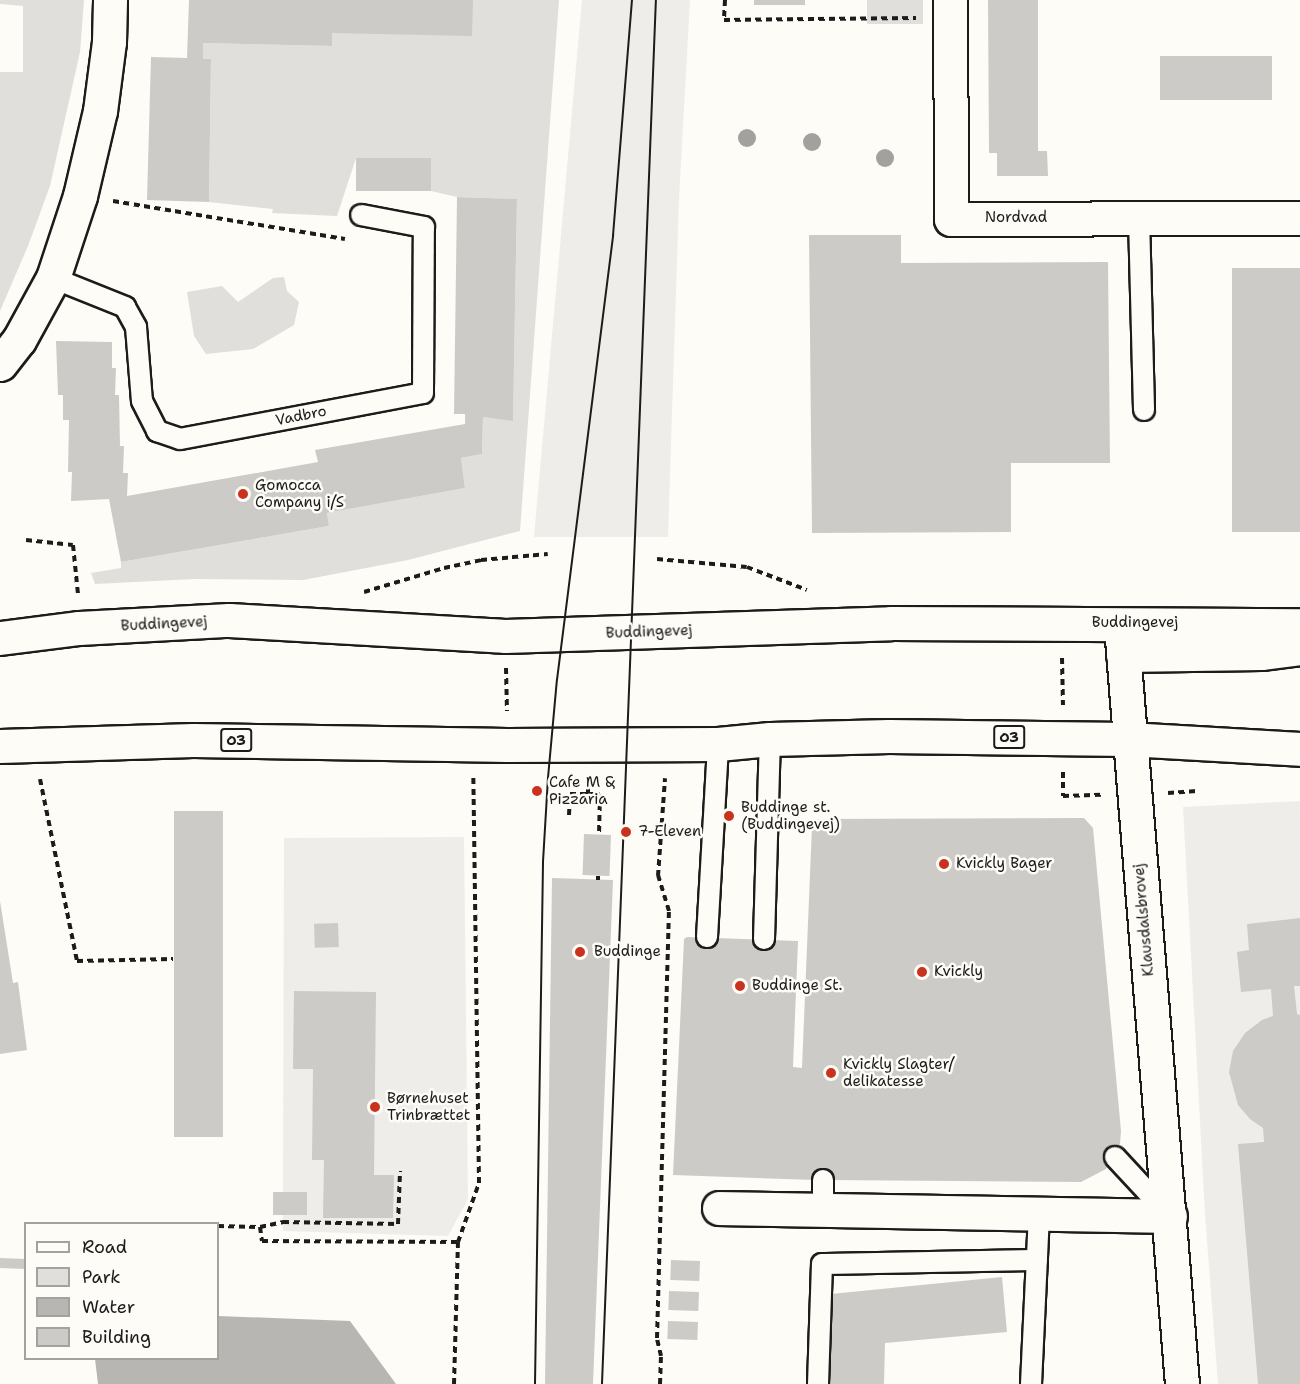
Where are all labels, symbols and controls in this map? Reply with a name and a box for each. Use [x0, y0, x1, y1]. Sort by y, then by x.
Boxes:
street label: Nordvad [985, 209, 1047, 227]
street label: Vadbro [274, 402, 328, 430]
place label: Gomocca Company i/S [255, 476, 344, 511]
marker: Gomocca Company i/S [236, 487, 250, 501]
street label: Buddingevej [120, 613, 208, 635]
street label: Buddingevej [1092, 614, 1178, 632]
street label: Buddingevej [605, 621, 693, 643]
road number: O3 [992, 726, 1026, 748]
road number: O3 [220, 729, 252, 751]
place label: Cafe M & Pizzaria [549, 773, 615, 808]
marker: Cafe M & Pizzaria [530, 784, 544, 798]
place label: Buddinge st. (Buddingevej) [741, 798, 840, 833]
marker: Buddinge st. (Buddingevej) [722, 809, 736, 823]
place label: 7-Eleven [638, 823, 701, 841]
marker: 7-Eleven [619, 825, 633, 839]
place label: Kvickly Bager [956, 855, 1052, 873]
marker: Kvickly Bager [937, 857, 951, 871]
street label: Klausdalsbrovej [1130, 863, 1158, 977]
marker: Buddinge [571, 943, 589, 961]
place label: Buddinge [594, 943, 661, 961]
place label: Kvickly [934, 963, 983, 981]
marker: Kvickly [915, 965, 929, 979]
place label: Buddinge St. [752, 977, 842, 995]
marker: Buddinge St. [733, 979, 747, 993]
place label: Kvickly Slagter/ delikatesse [843, 1055, 954, 1090]
marker: Kvickly Slagter/ delikatesse [824, 1066, 838, 1080]
place label: Børnehuset Trinbrættet [387, 1089, 470, 1124]
marker: Børnehuset Trinbrættet [368, 1100, 382, 1114]
legend [24, 1222, 219, 1360]
text: Road [82, 1235, 127, 1259]
text: Park [82, 1265, 121, 1289]
text: Water [82, 1295, 135, 1319]
text: Building [82, 1325, 151, 1349]

